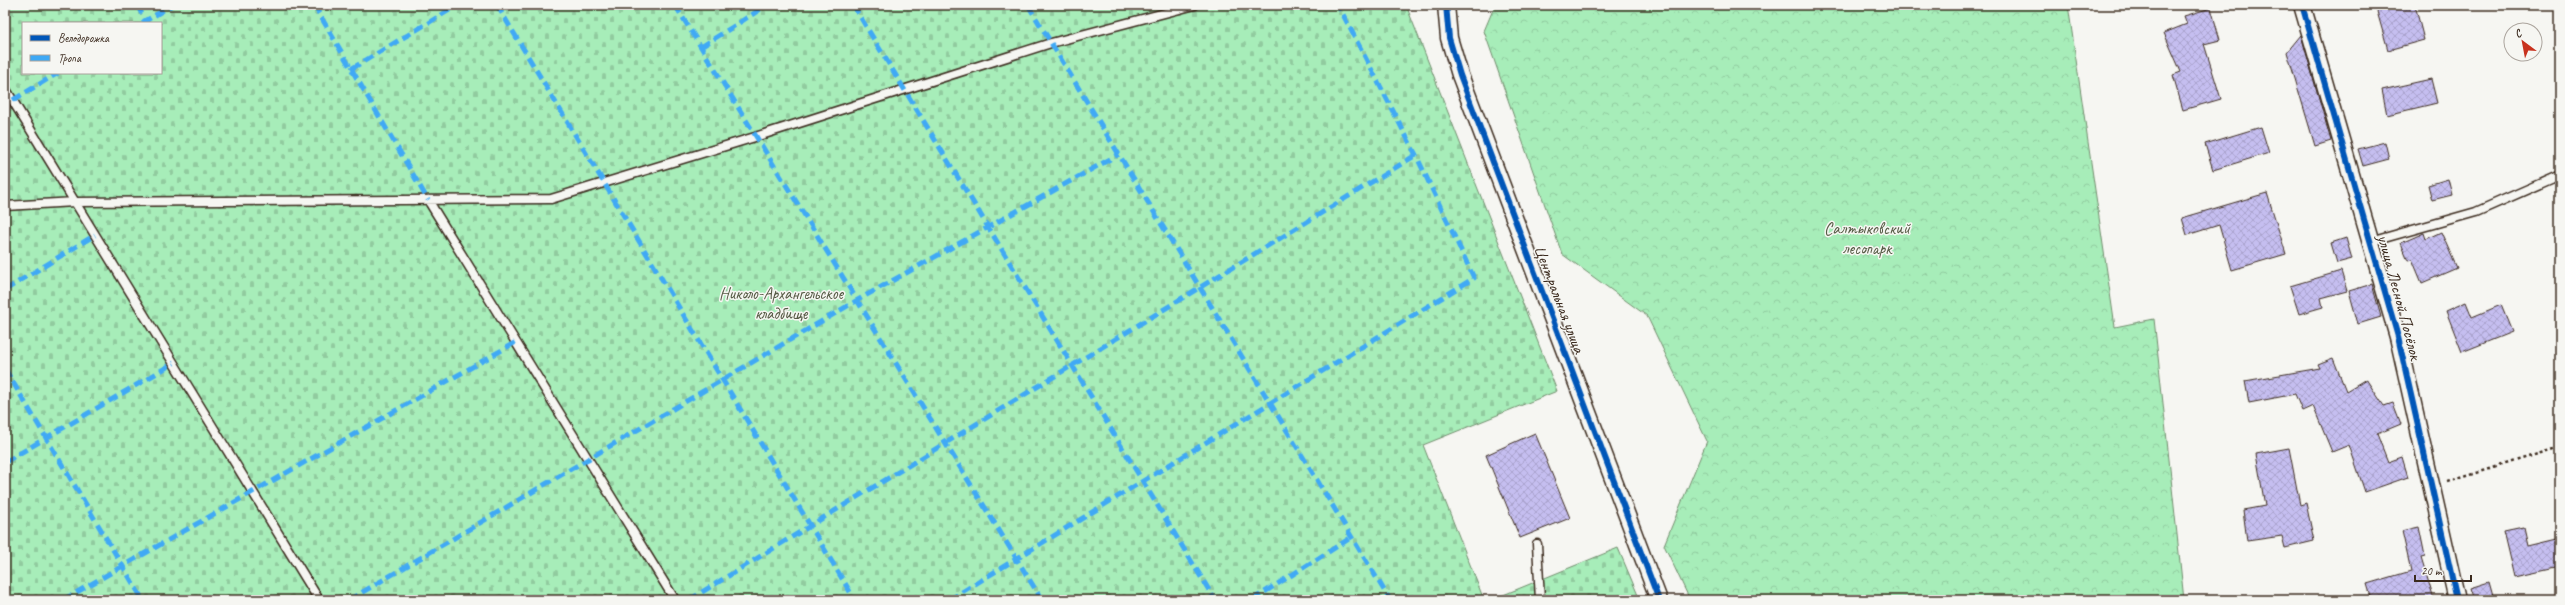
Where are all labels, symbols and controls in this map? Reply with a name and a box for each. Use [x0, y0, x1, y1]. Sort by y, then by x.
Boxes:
legend [22, 22, 162, 74]
north arrow [2503, 22, 2543, 62]
text: С [2512, 25, 2525, 41]
text: Велодорожка [58, 30, 110, 46]
text: Тропа [58, 50, 82, 66]
park label: Салтыковский лесопарк [1824, 218, 1911, 259]
street label: улица Лесной Посёлок [2372, 231, 2427, 364]
street label: Центральная улица [1529, 242, 1590, 358]
park label: Николо-Архангельское кладбище [719, 283, 844, 324]
scale bar [2415, 557, 2471, 583]
text: 20 m [2421, 563, 2443, 579]

